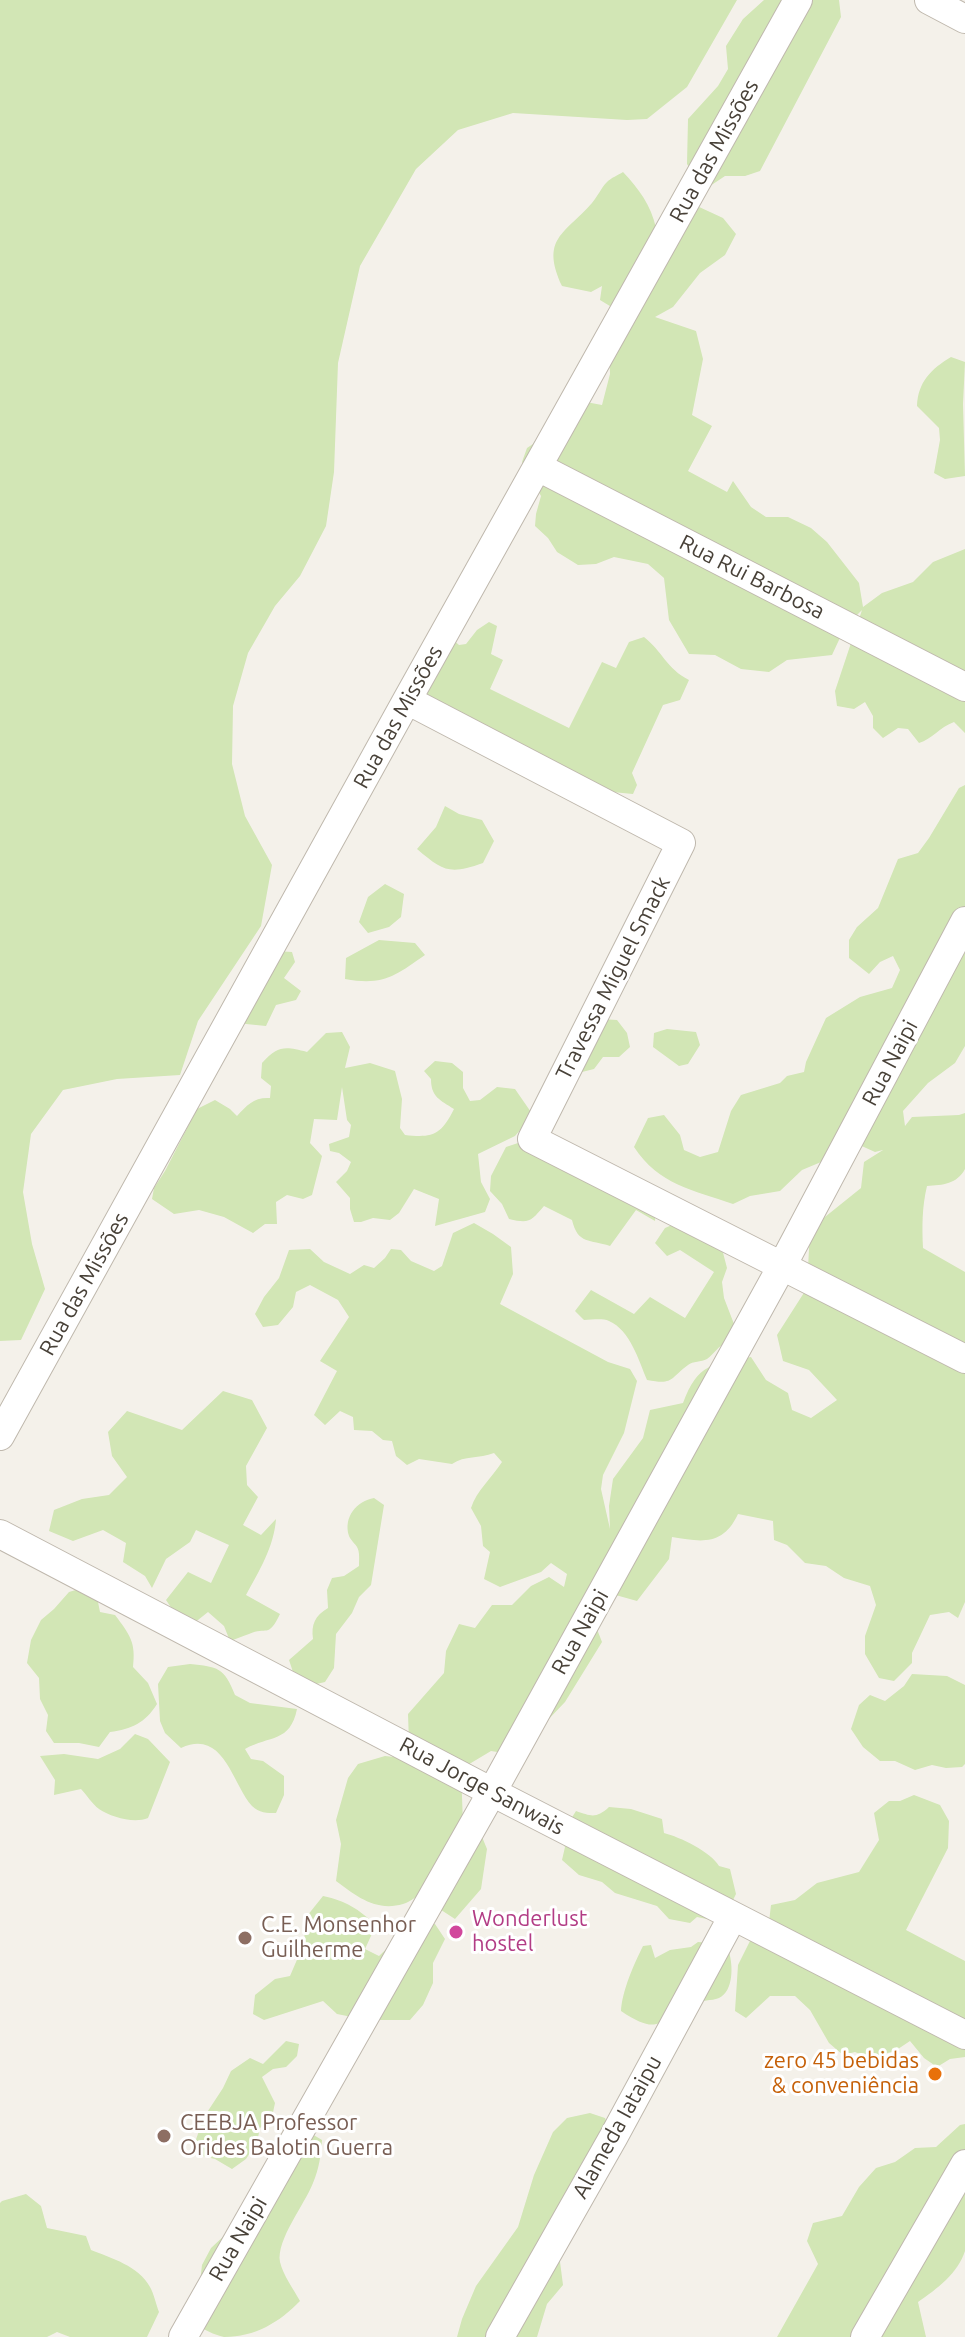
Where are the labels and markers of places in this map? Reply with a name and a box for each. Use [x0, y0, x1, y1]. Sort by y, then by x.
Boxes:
place label: Wonderlust hostel [472, 1906, 587, 1958]
place label: C.E. Monsenhor Guilherme [261, 1912, 416, 1964]
marker: Wonderlust hostel [447, 1923, 465, 1941]
marker: C.E. Monsenhor Guilherme [236, 1929, 254, 1947]
place label: zero 45 bebidas & conveniência [764, 2048, 919, 2100]
marker: zero 45 bebidas & conveniência [926, 2065, 944, 2083]
place label: CEEBJA Professor Orides Balotin Guerra [180, 2110, 393, 2162]
marker: CEEBJA Professor Orides Balotin Guerra [155, 2127, 173, 2145]

